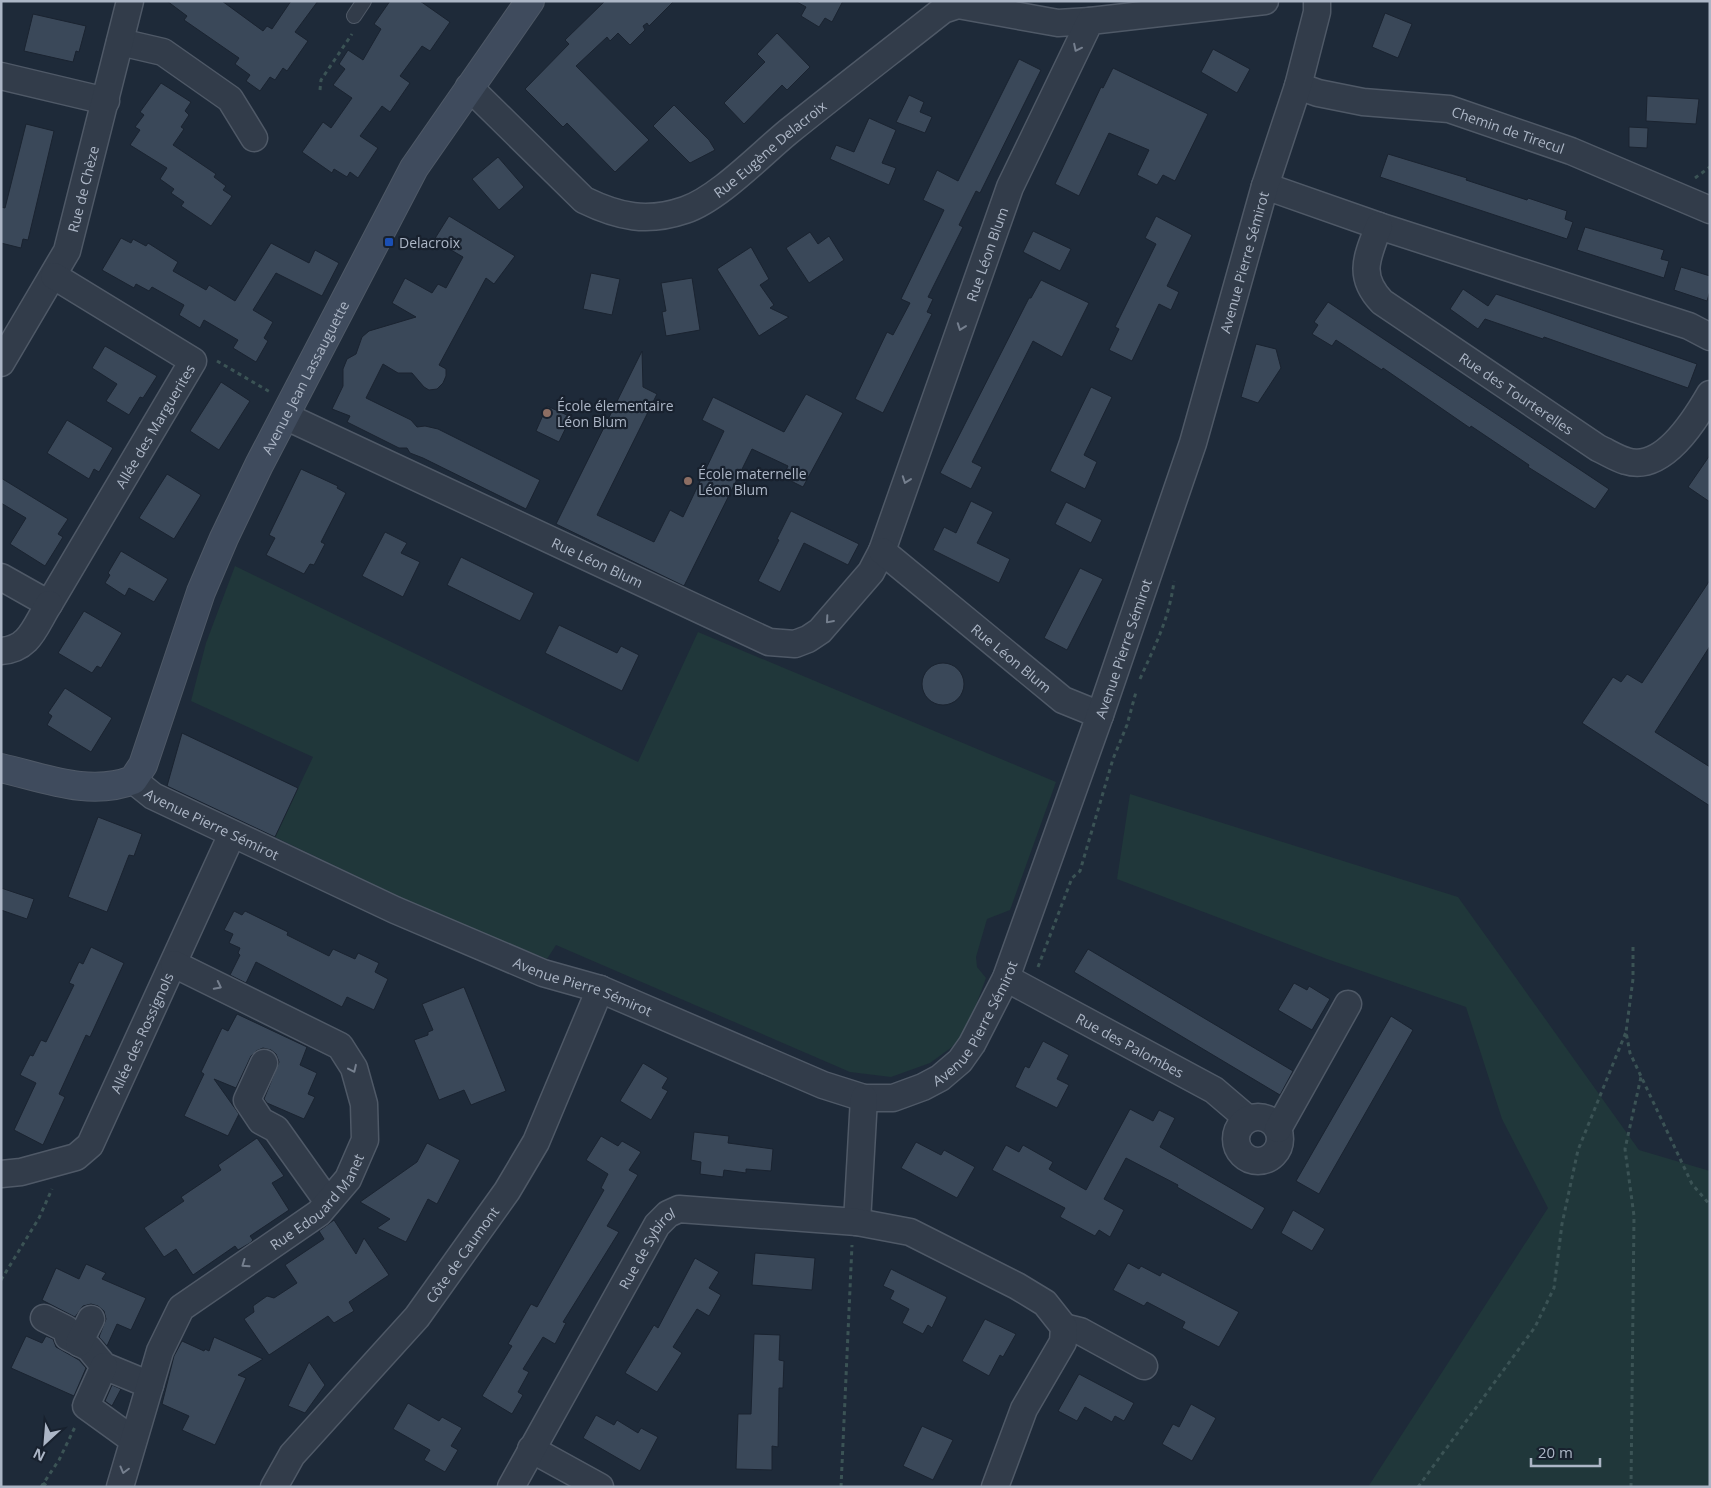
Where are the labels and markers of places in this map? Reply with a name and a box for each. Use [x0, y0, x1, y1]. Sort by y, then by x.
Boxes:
place label: Delacroix [399, 233, 461, 252]
marker: Delacroix [383, 236, 395, 248]
place label: École élementaire Léon Blum [557, 396, 674, 431]
marker: École élementaire Léon Blum [541, 407, 553, 419]
place label: École maternelle Léon Blum [698, 464, 807, 499]
marker: École maternelle Léon Blum [682, 475, 694, 487]

